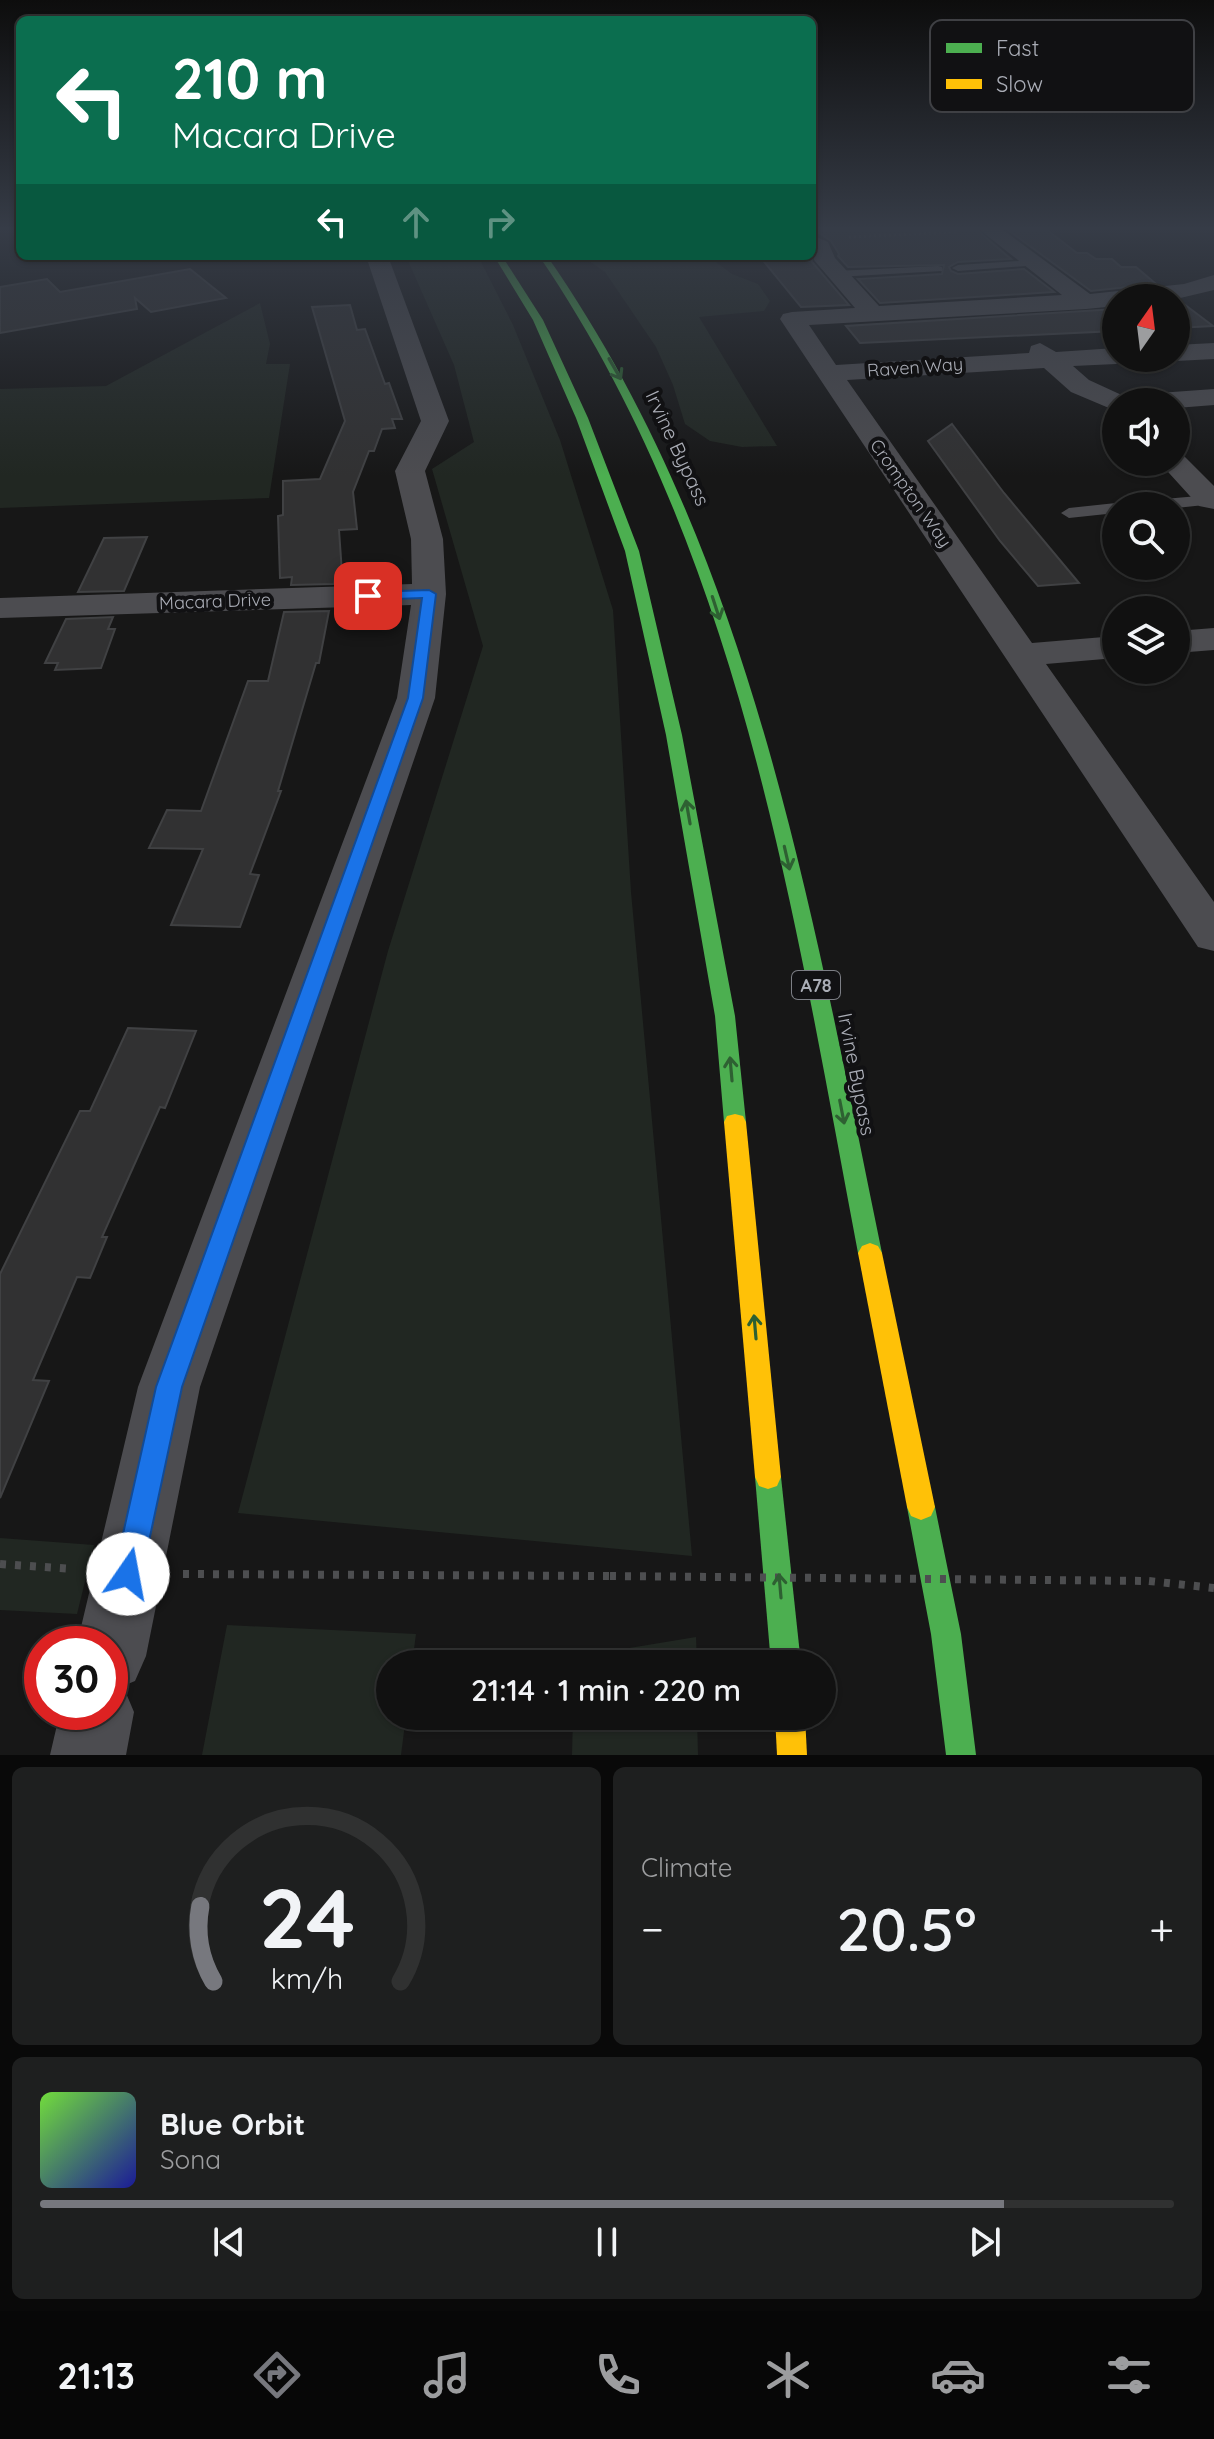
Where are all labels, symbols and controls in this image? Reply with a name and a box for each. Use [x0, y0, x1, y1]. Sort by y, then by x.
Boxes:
legend [930, 20, 1194, 112]
text: Fast [996, 34, 1039, 62]
text: 210 m [172, 43, 327, 113]
icon: left [40, 48, 144, 152]
text: Slow [996, 70, 1043, 98]
text: Macara Drive [172, 112, 396, 157]
icon: left [310, 200, 354, 244]
icon: ahead [394, 200, 438, 244]
icon: right [478, 200, 522, 244]
north arrow [1102, 284, 1190, 372]
map controls [1102, 284, 1190, 684]
street label: Raven Way [866, 352, 964, 382]
one-way arrow [607, 357, 623, 380]
street label: Irvine Bypass [640, 386, 716, 510]
button: sound [1102, 388, 1190, 476]
street label: Crompton Way [865, 434, 957, 552]
button: search [1102, 492, 1190, 580]
pin [334, 562, 402, 630]
icon: arrive [346, 574, 390, 618]
street label: Macara Drive [159, 588, 271, 614]
one-way arrow [710, 595, 725, 620]
button: layers [1102, 596, 1190, 684]
one-way arrow [680, 800, 695, 825]
one-way arrow [780, 844, 795, 870]
road number: A78 [792, 971, 840, 999]
street label: Irvine Bypass [833, 1011, 881, 1137]
one-way arrow [723, 1056, 738, 1083]
one-way arrow [835, 1098, 850, 1124]
one-way arrow [748, 1315, 763, 1341]
position arrow [86, 1532, 170, 1616]
one-way arrow [773, 1573, 788, 1600]
speed limit sign: 30 [24, 1626, 128, 1730]
text: 21:14 · 1 min · 220 m [471, 1671, 741, 1709]
text: Climate [641, 1851, 732, 1884]
text: 24 [258, 1865, 355, 1969]
text: 20.5° [836, 1891, 977, 1966]
text: − [641, 1901, 664, 1956]
text: + [1149, 1901, 1174, 1956]
text: km/h [270, 1960, 343, 1996]
text: Blue Orbit [160, 2105, 305, 2143]
text: Sona [160, 2143, 221, 2176]
icon: previous [207, 2220, 251, 2264]
icon: pause [585, 2220, 629, 2264]
icon: next [963, 2220, 1007, 2264]
icon: directions [249, 2347, 305, 2403]
icon: music [419, 2347, 475, 2403]
icon: phone [590, 2347, 646, 2403]
icon: climate [760, 2347, 816, 2403]
icon: car [930, 2347, 986, 2403]
icon: filters [1101, 2347, 1157, 2403]
text: 21:13 [57, 2353, 135, 2398]

